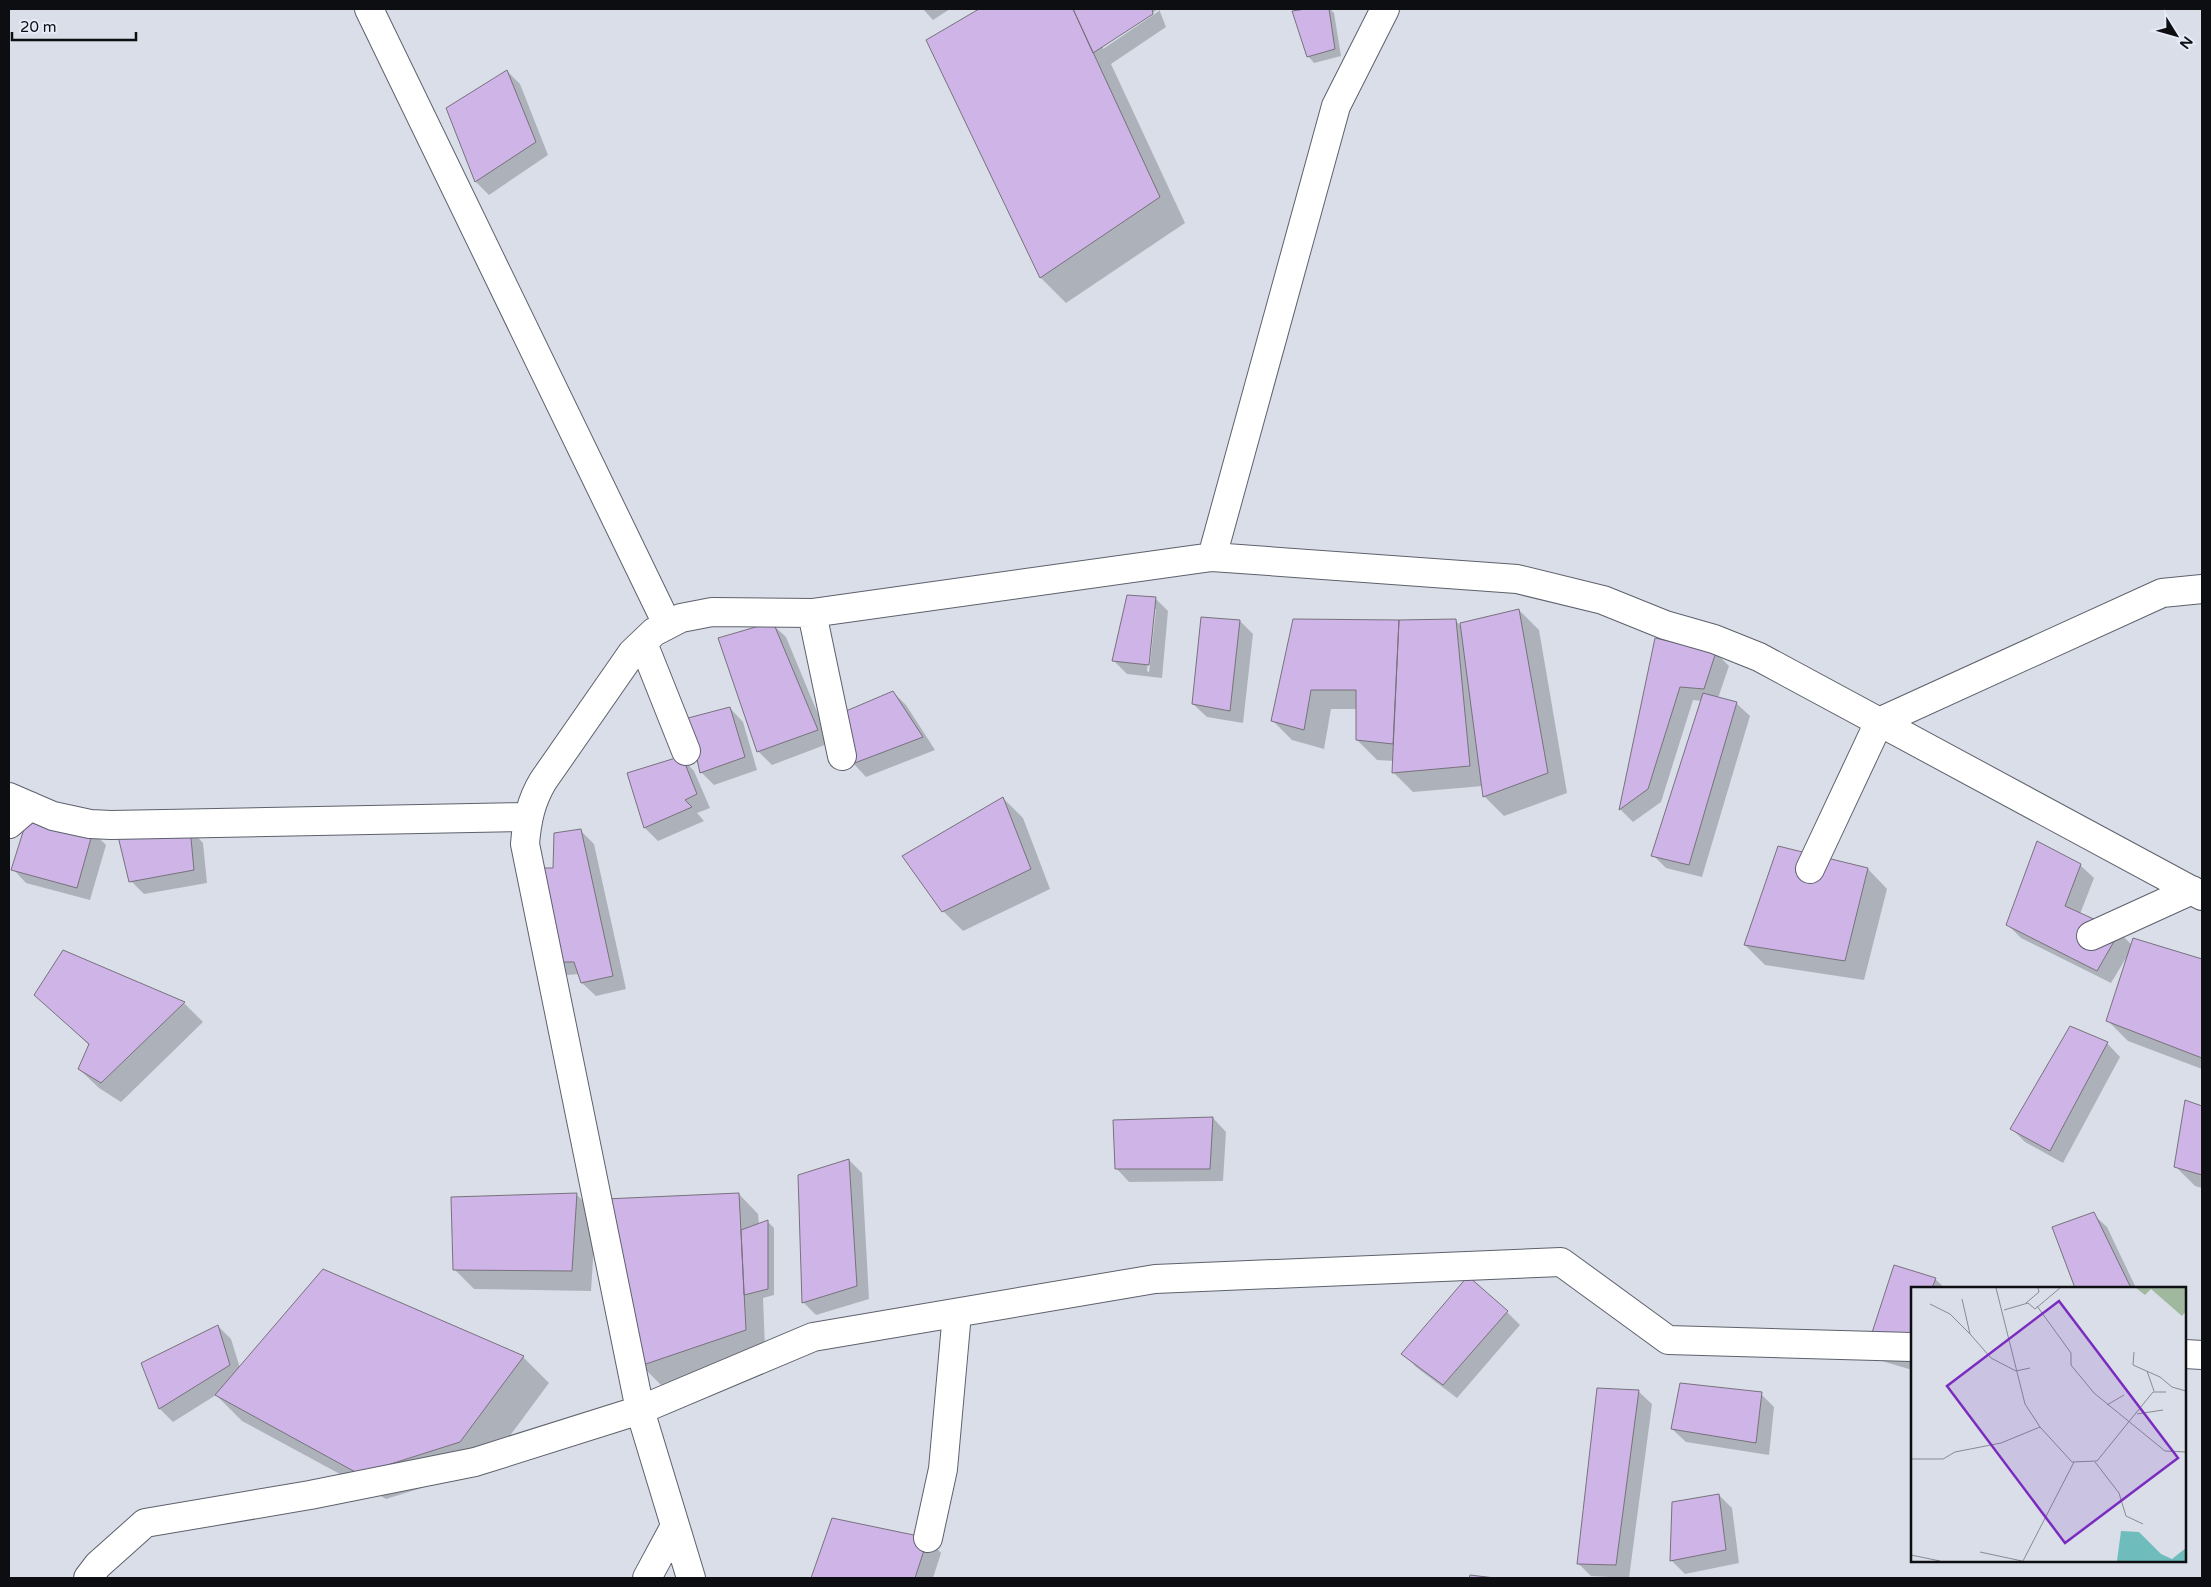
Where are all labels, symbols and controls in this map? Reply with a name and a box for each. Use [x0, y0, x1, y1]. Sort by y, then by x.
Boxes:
scale bar [12, 10, 136, 42]
north arrow [2151, 10, 2201, 60]
text: 20 m [20, 18, 57, 36]
text: N [2176, 33, 2196, 52]
inset map [1911, 1287, 2186, 1562]

